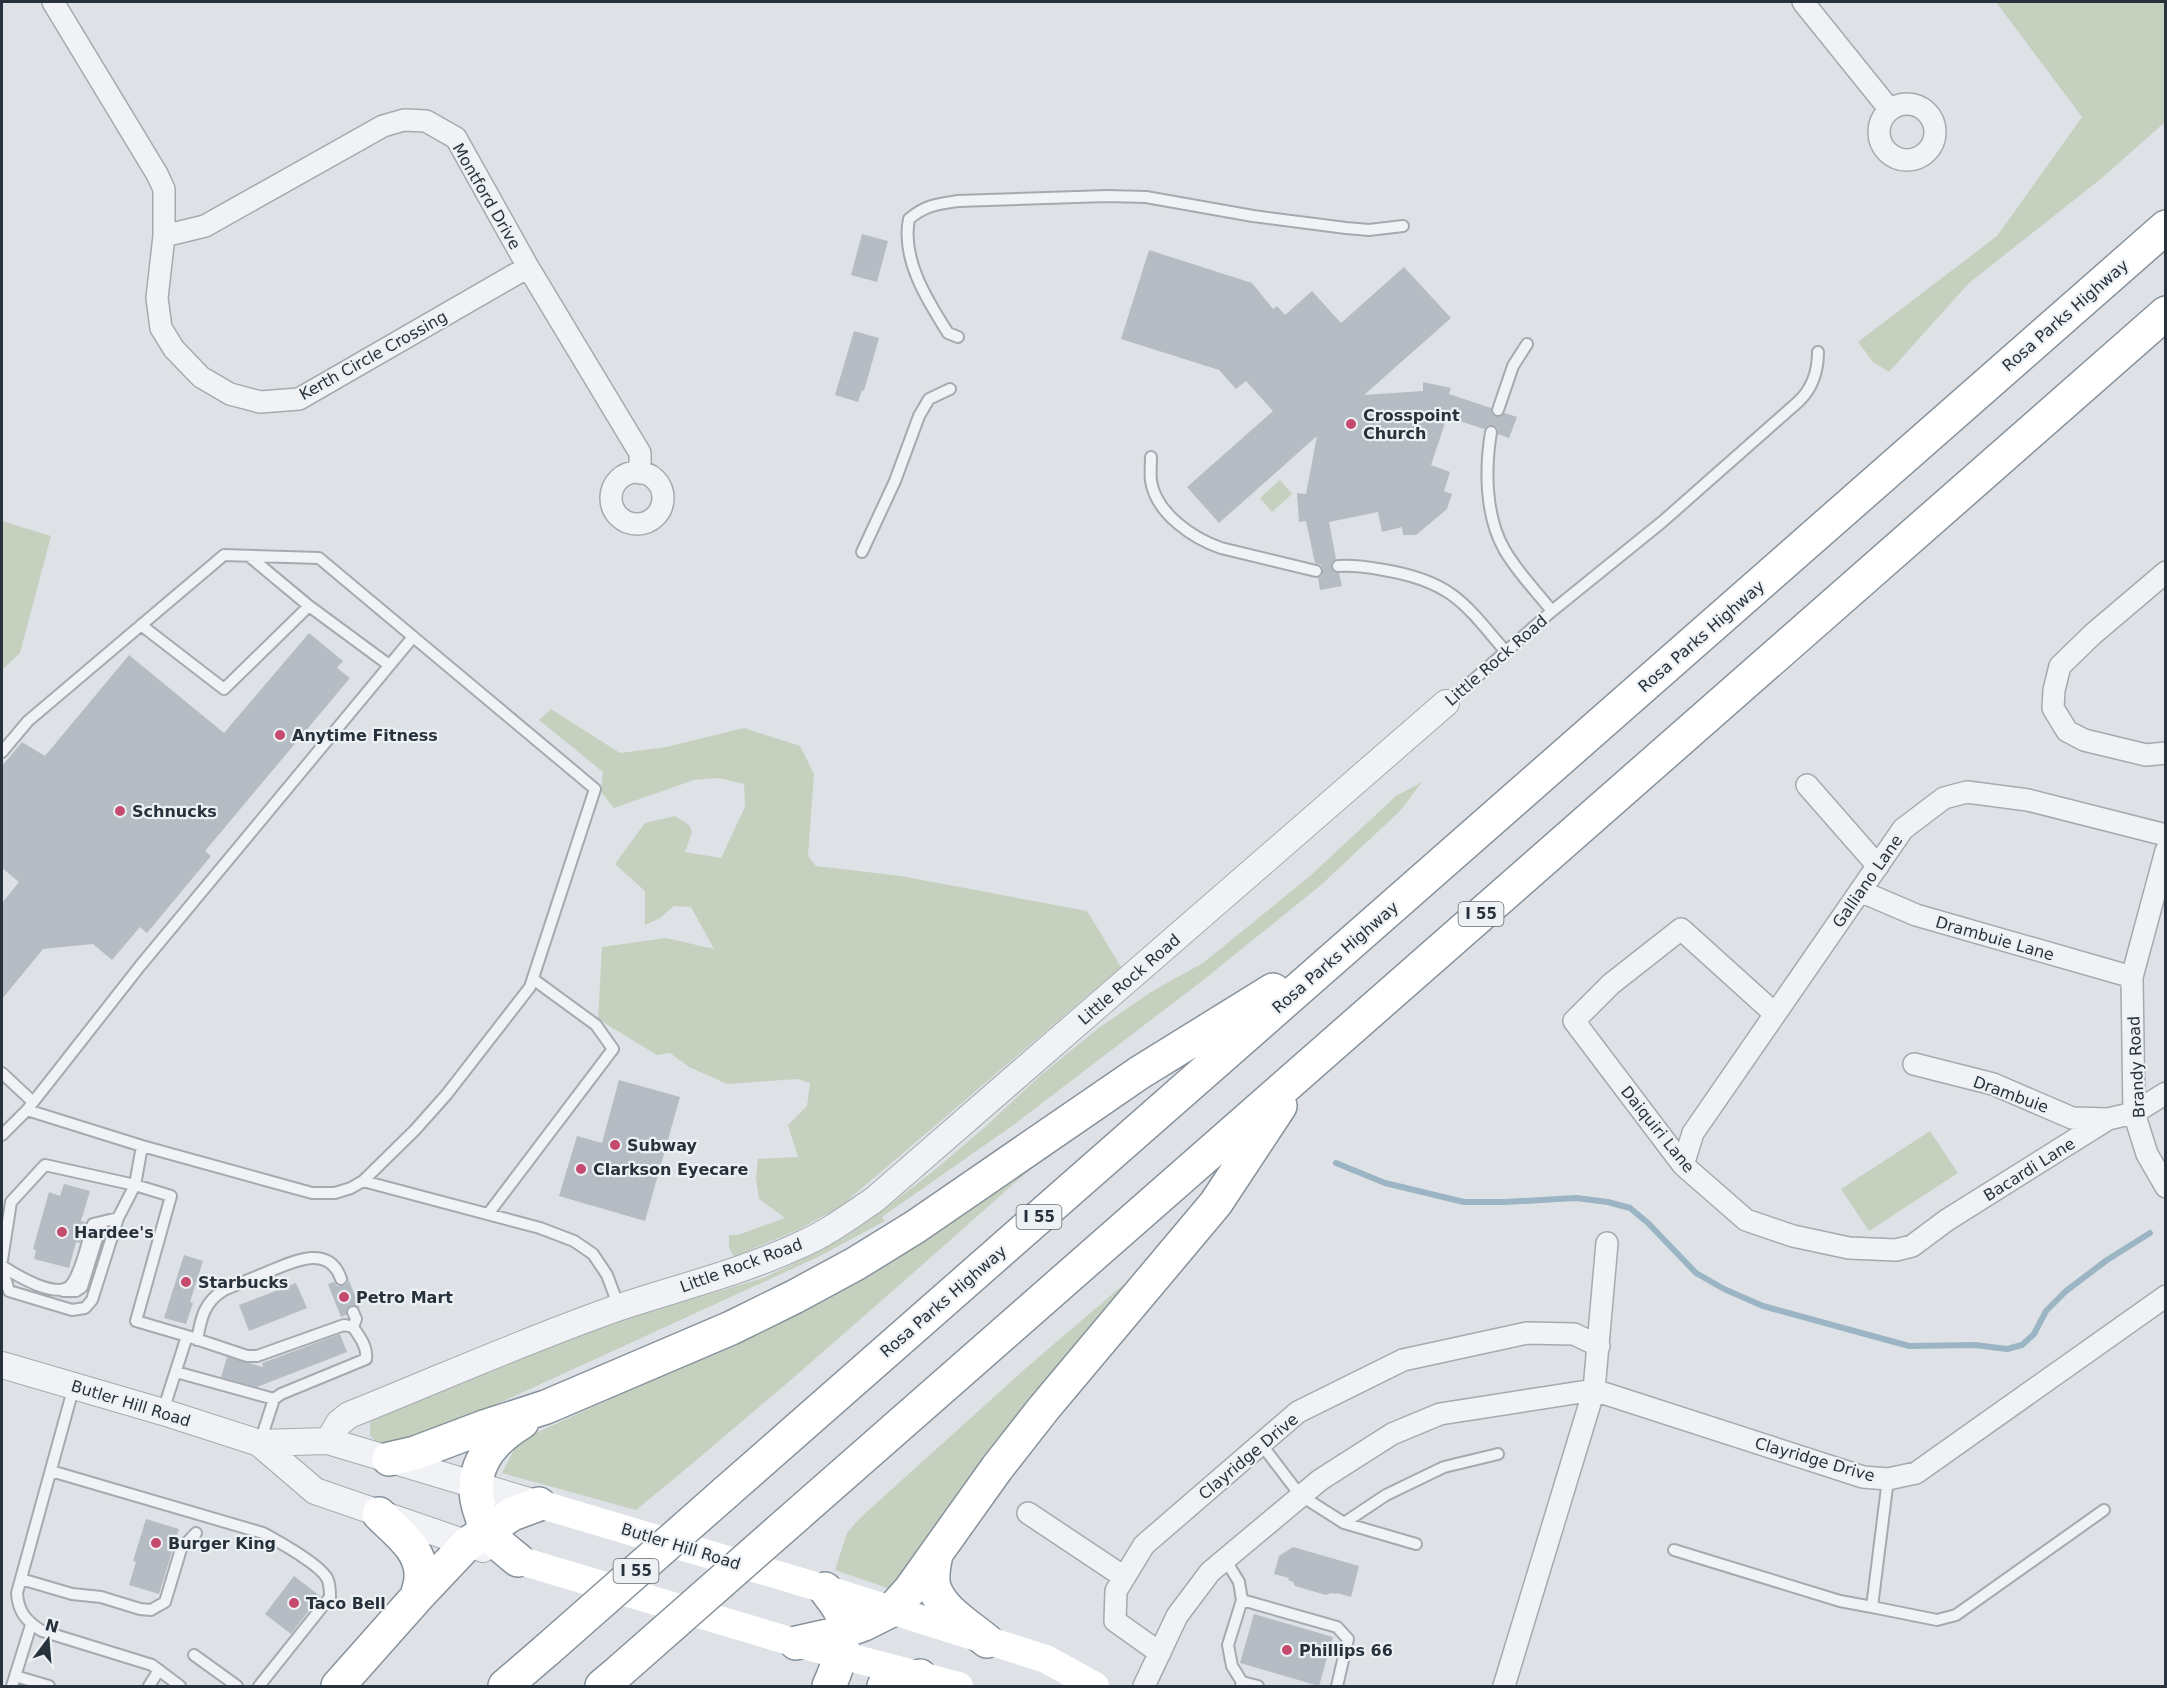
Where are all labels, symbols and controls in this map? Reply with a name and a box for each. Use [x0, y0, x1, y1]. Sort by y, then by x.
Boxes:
street label: Montford Drive [448, 140, 525, 253]
street label: Rosa Parks Highway [1999, 256, 2132, 375]
street label: Kerth Circle Crossing [296, 307, 451, 404]
place label: Crosspoint Church [1363, 406, 1460, 443]
marker: Crosspoint Church [1344, 417, 1358, 431]
street label: Rosa Parks Highway [1635, 577, 1768, 696]
street label: Little Rock Road [1442, 611, 1551, 710]
place label: Anytime Fitness [292, 726, 438, 745]
marker: Anytime Fitness [273, 728, 287, 742]
place label: Schnucks [132, 802, 217, 821]
marker: Schnucks [113, 804, 127, 818]
street label: Galliano Lane [1828, 831, 1906, 931]
street label: Rosa Parks Highway [1269, 898, 1402, 1017]
road number: I 55 [1458, 902, 1504, 926]
street label: Drambuie Lane [1933, 912, 2056, 965]
street label: Little Rock Road [1075, 930, 1184, 1029]
street label: Brandy Road [2124, 1015, 2149, 1119]
street label: Drambuie [1971, 1072, 2051, 1117]
street label: Daiquiri Lane [1617, 1082, 1698, 1177]
street label: Bacardi Lane [1980, 1134, 2078, 1205]
place label: Subway [627, 1136, 697, 1155]
marker: Subway [608, 1138, 622, 1152]
place label: Clarkson Eyecare [593, 1160, 748, 1179]
marker: Clarkson Eyecare [574, 1162, 588, 1176]
road number: I 55 [1016, 1205, 1062, 1229]
place label: Hardee's [74, 1223, 154, 1242]
marker: Hardee's [55, 1225, 69, 1239]
street label: Little Rock Road [677, 1235, 805, 1296]
street label: Rosa Parks Highway [877, 1242, 1010, 1361]
place label: Starbucks [198, 1273, 288, 1292]
marker: Starbucks [179, 1275, 193, 1289]
place label: Petro Mart [356, 1288, 453, 1307]
marker: Petro Mart [337, 1290, 351, 1304]
street label: Butler Hill Road [69, 1376, 193, 1431]
street label: Clayridge Drive [1195, 1409, 1302, 1503]
street label: Clayridge Drive [1753, 1433, 1877, 1486]
street label: Butler Hill Road [619, 1519, 743, 1574]
place label: Burger King [168, 1534, 276, 1553]
marker: Burger King [149, 1536, 163, 1550]
road number: I 55 [614, 1559, 658, 1583]
place label: Taco Bell [306, 1594, 386, 1613]
marker: Taco Bell [287, 1596, 301, 1610]
north arrow [18, 1610, 78, 1670]
text: N [43, 1615, 61, 1637]
place label: Phillips 66 [1299, 1641, 1393, 1660]
marker: Phillips 66 [1280, 1643, 1294, 1657]

